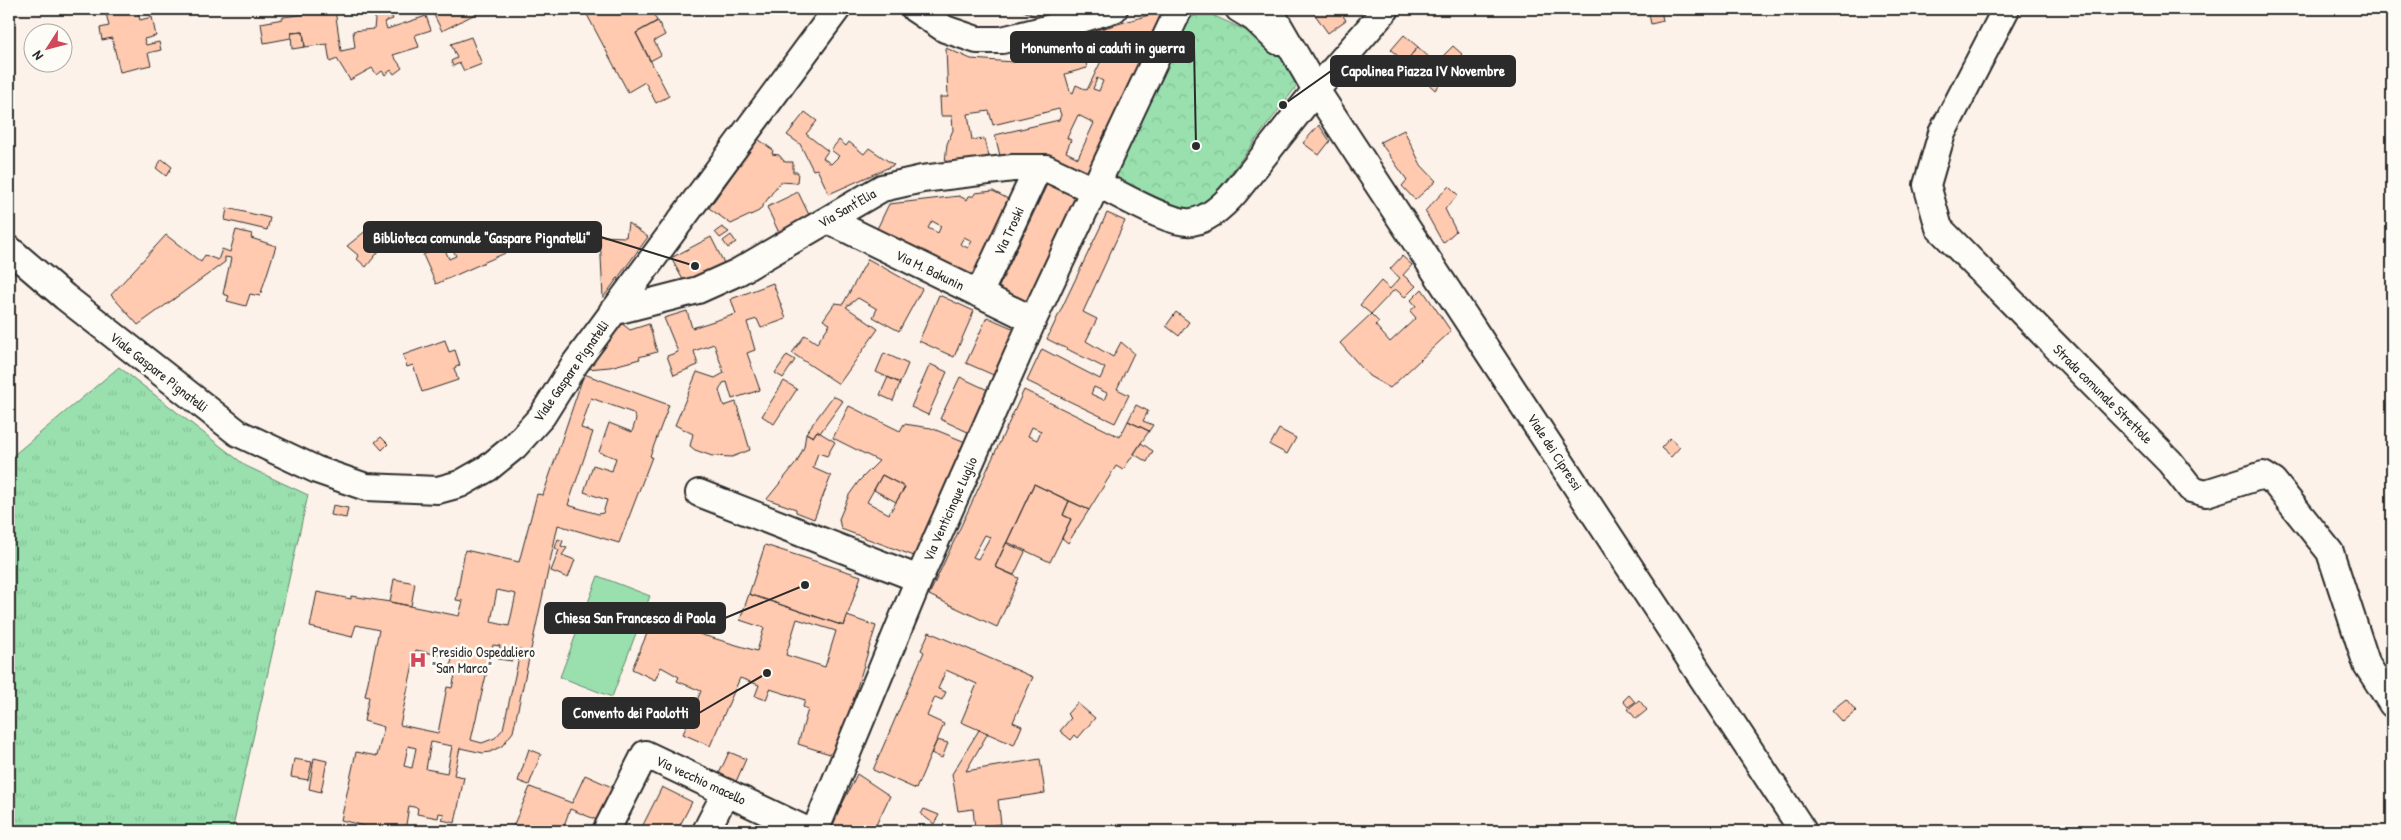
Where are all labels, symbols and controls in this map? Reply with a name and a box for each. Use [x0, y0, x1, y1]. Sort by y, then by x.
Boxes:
north arrow [22, 22, 72, 72]
callout: Monumento ai caduti in guerra [1011, 32, 1194, 62]
text: Monumento ai caduti in guerra [1021, 37, 1185, 59]
text: N [27, 47, 47, 65]
callout: Capolinea Piazza IV Novembre [1331, 56, 1515, 86]
text: Capolinea Piazza IV Novembre [1341, 60, 1505, 82]
street label: Via Sant'Elia [814, 183, 879, 232]
street label: Via Troski [989, 203, 1028, 258]
callout: Biblioteca comunale "Gaspare Pignatelli" [364, 222, 601, 252]
text: Biblioteca comunale "Gaspare Pignatelli" [373, 227, 591, 249]
street label: Via M. Bakunin [893, 245, 968, 294]
street label: Viale Gaspare Pignatelli [528, 316, 614, 426]
street label: Viale Gaspare Pignatelli [106, 327, 212, 417]
street label: Strada comunale Strettole [2049, 340, 2158, 448]
street label: Viale dei Cipressi [1523, 410, 1587, 494]
street label: Via Venticinque Luglio [918, 453, 982, 565]
callout: Chiesa San Francesco di Paola [545, 603, 725, 633]
text: Chiesa San Francesco di Paola [555, 607, 715, 628]
place label: Presidio Ospedaliero "San Marco" [432, 642, 535, 677]
hospital icon: Presidio Ospedaliero "San Marco" [408, 650, 428, 670]
callout: Convento dei Paolotti [563, 698, 699, 728]
text: Convento dei Paolotti [573, 702, 689, 723]
street label: Via vecchio macello [653, 750, 750, 809]

